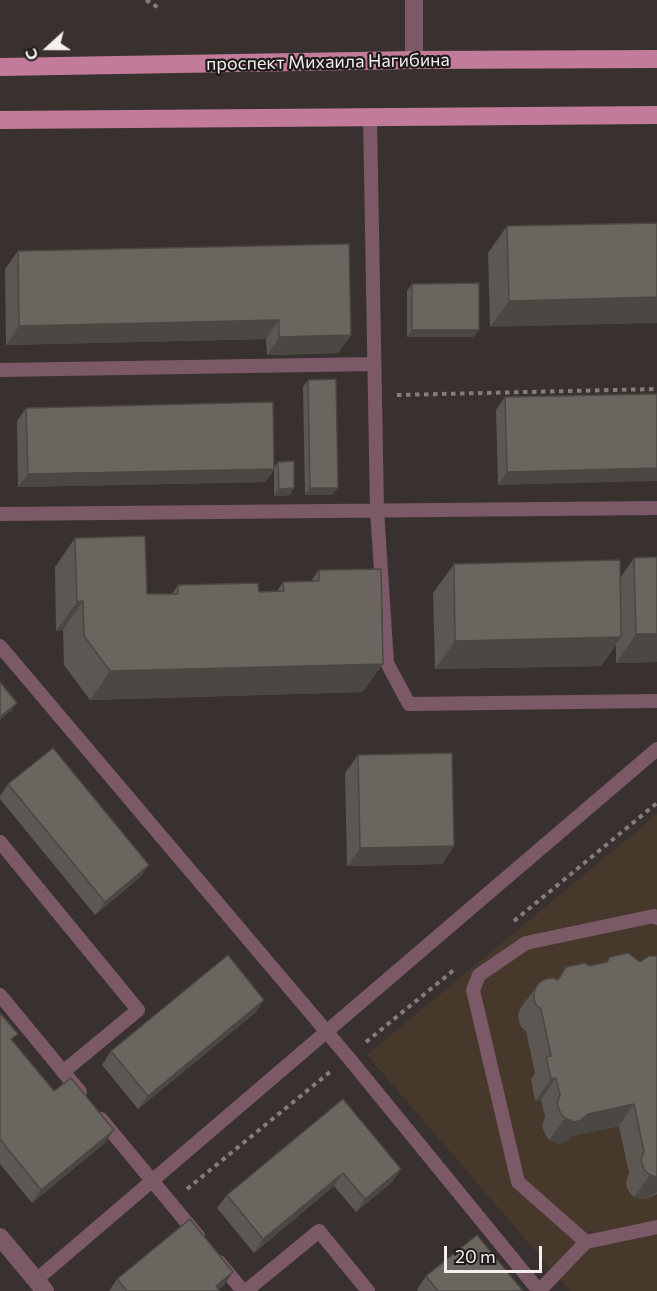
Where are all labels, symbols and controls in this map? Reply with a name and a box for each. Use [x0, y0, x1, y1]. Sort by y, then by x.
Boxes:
north arrow [18, 18, 78, 78]
text: С [20, 46, 42, 63]
street label: проспект Михаила Нагибина [206, 49, 450, 75]
scale bar [447, 1234, 544, 1272]
text: 20 m [455, 1245, 496, 1267]

